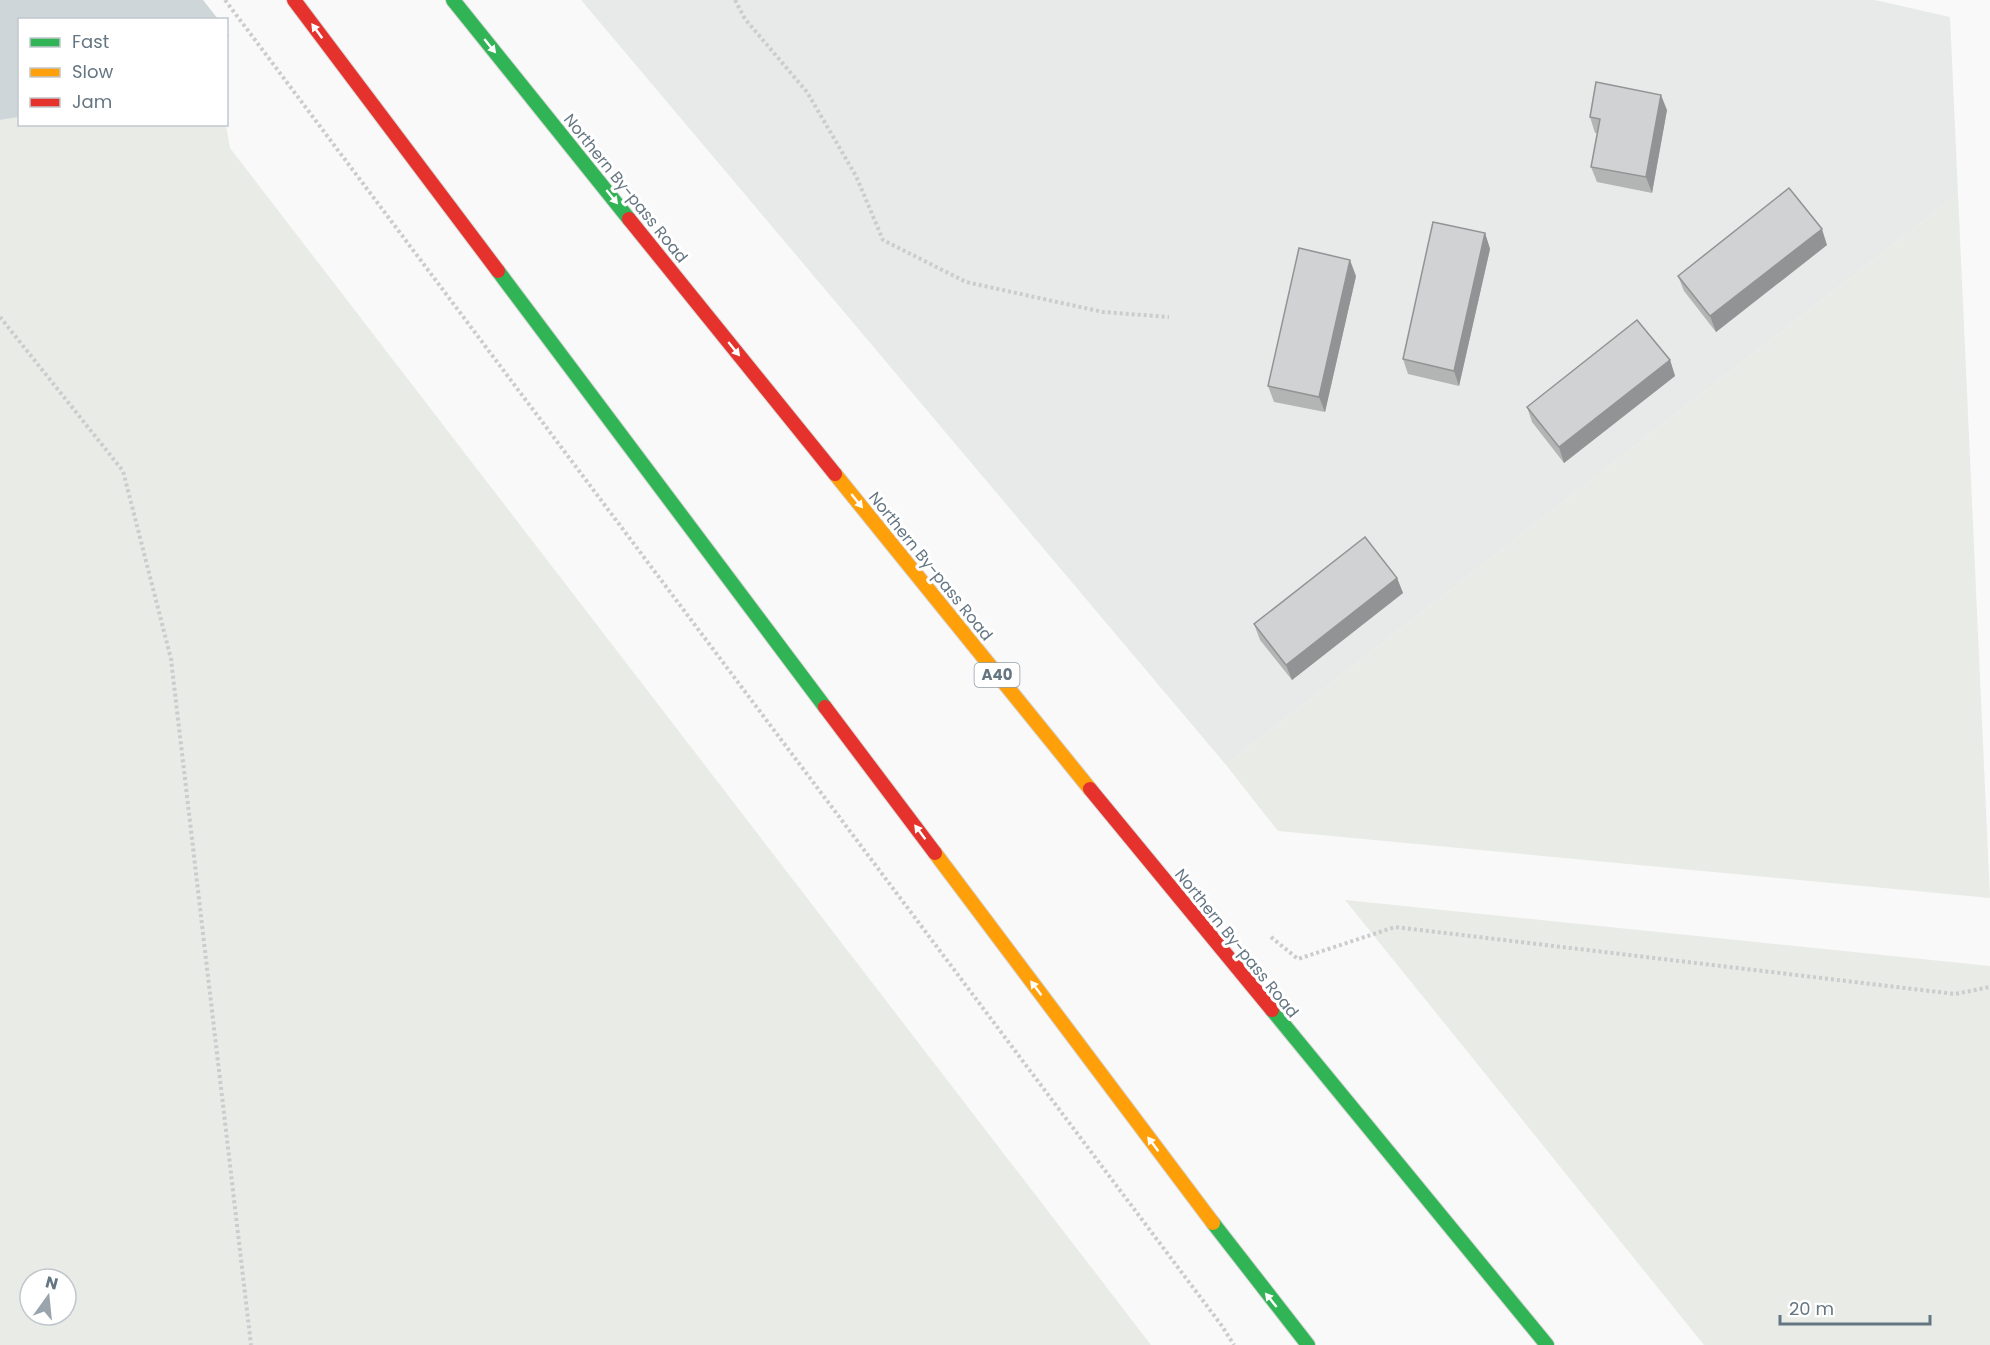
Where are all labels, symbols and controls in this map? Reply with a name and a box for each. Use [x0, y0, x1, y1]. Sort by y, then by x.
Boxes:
legend [18, 18, 228, 126]
one-way arrow [311, 23, 323, 38]
text: Fast [72, 29, 109, 54]
one-way arrow [483, 38, 495, 53]
text: Slow [72, 59, 114, 84]
text: Jam [72, 89, 112, 114]
street label: Northern By-pass Road [558, 109, 693, 268]
one-way arrow [605, 190, 618, 205]
one-way arrow [728, 341, 741, 357]
street label: Northern By-pass Road [863, 487, 998, 646]
one-way arrow [850, 493, 863, 509]
road number: A40 [974, 663, 1020, 687]
one-way arrow [914, 824, 926, 839]
street label: Northern By-pass Road [1169, 864, 1304, 1023]
one-way arrow [1031, 980, 1043, 995]
one-way arrow [1147, 1136, 1160, 1152]
north arrow [18, 1267, 78, 1327]
text: N [43, 1270, 61, 1296]
scale bar [1780, 1288, 1930, 1326]
one-way arrow [1265, 1292, 1278, 1307]
text: 20 m [1789, 1296, 1834, 1321]

